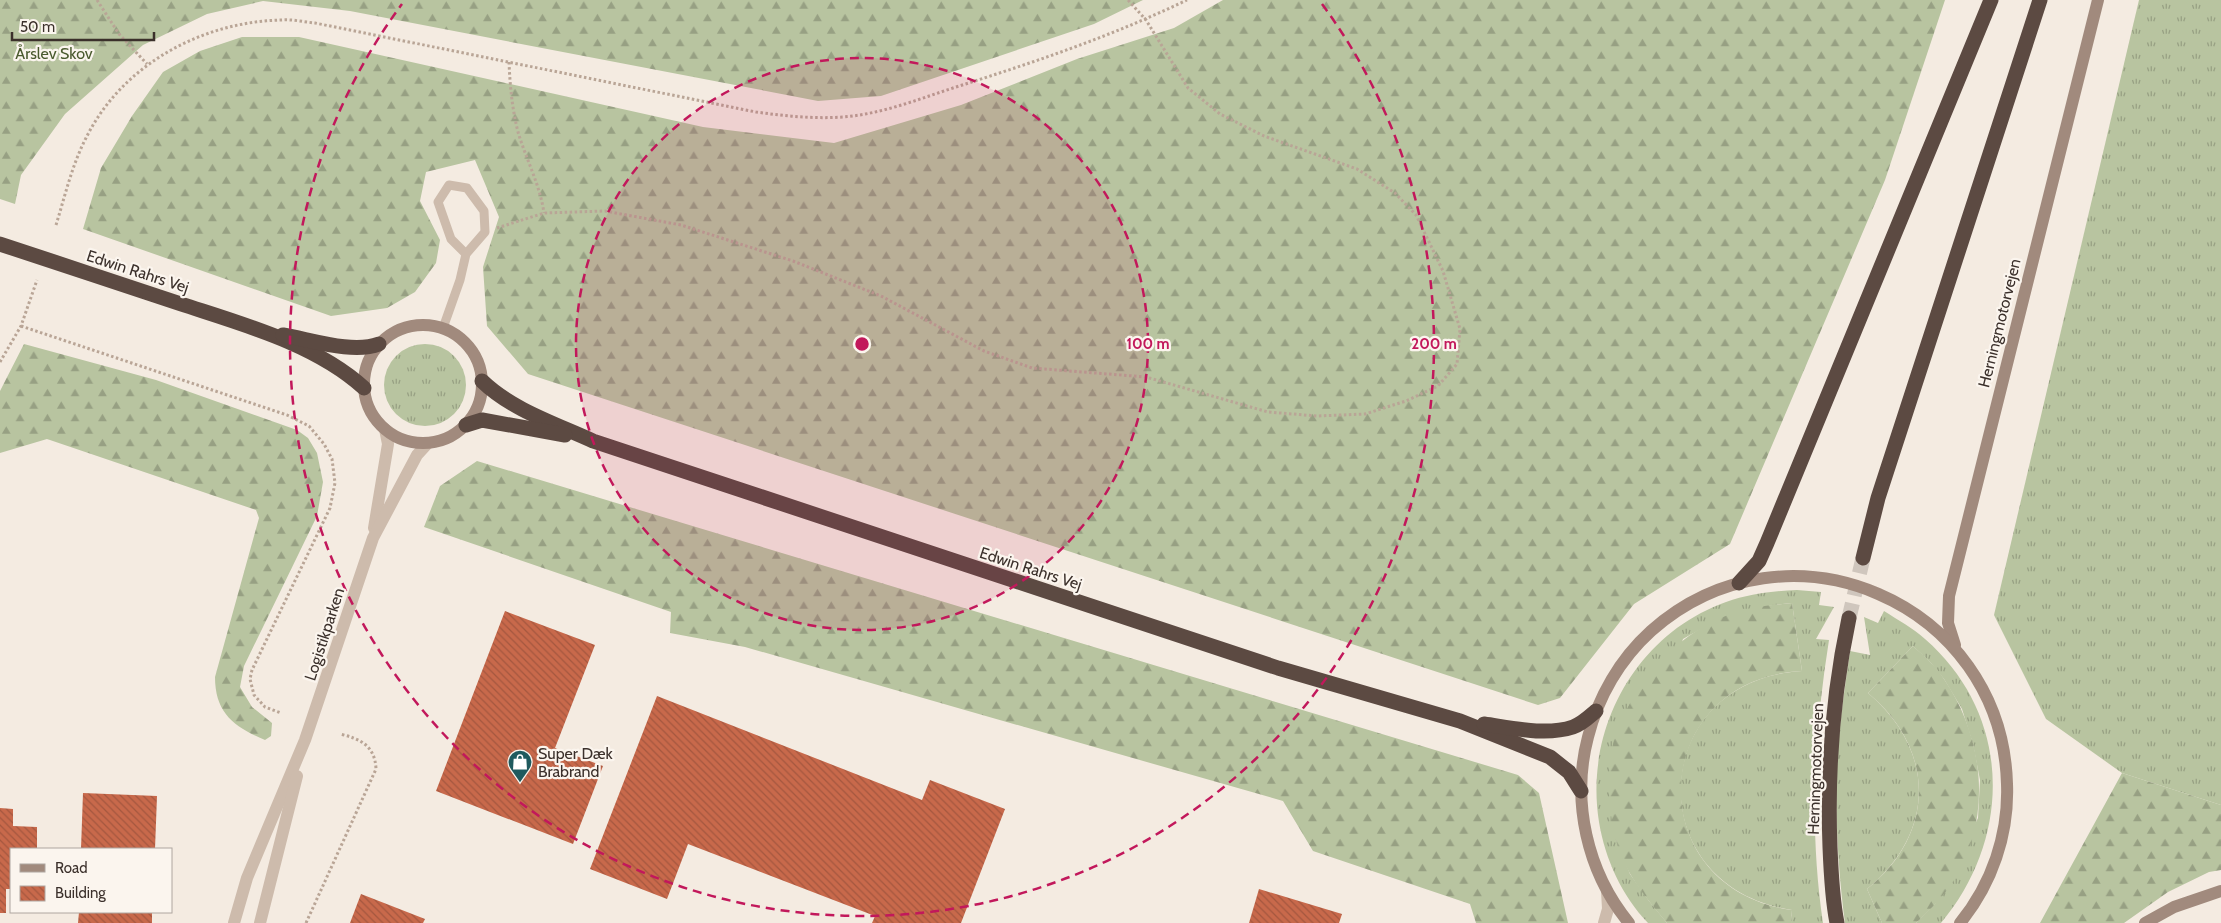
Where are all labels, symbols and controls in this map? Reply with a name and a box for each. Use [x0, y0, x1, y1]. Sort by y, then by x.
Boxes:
scale bar [12, 10, 155, 42]
text: 50 m [20, 18, 55, 36]
park label: Årslev Skov [15, 44, 93, 63]
street label: Edwin Rahrs Vej [84, 246, 191, 297]
street label: Herningmotorvejen [1974, 257, 2025, 389]
centre of rings [853, 335, 871, 353]
text: 100 m [1126, 335, 1170, 353]
text: 200 m [1411, 335, 1457, 353]
street label: Edwin Rahrs Vej [977, 543, 1084, 594]
street label: Logistikparken [301, 585, 348, 683]
street label: Herningmotorvejen [1804, 703, 1827, 835]
place label: Super Dæk Brabrand [538, 744, 613, 781]
shop icon: Super Dæk Brabrand [507, 749, 533, 783]
legend [10, 848, 172, 913]
text: Road [55, 859, 88, 877]
text: Building [55, 884, 106, 902]

